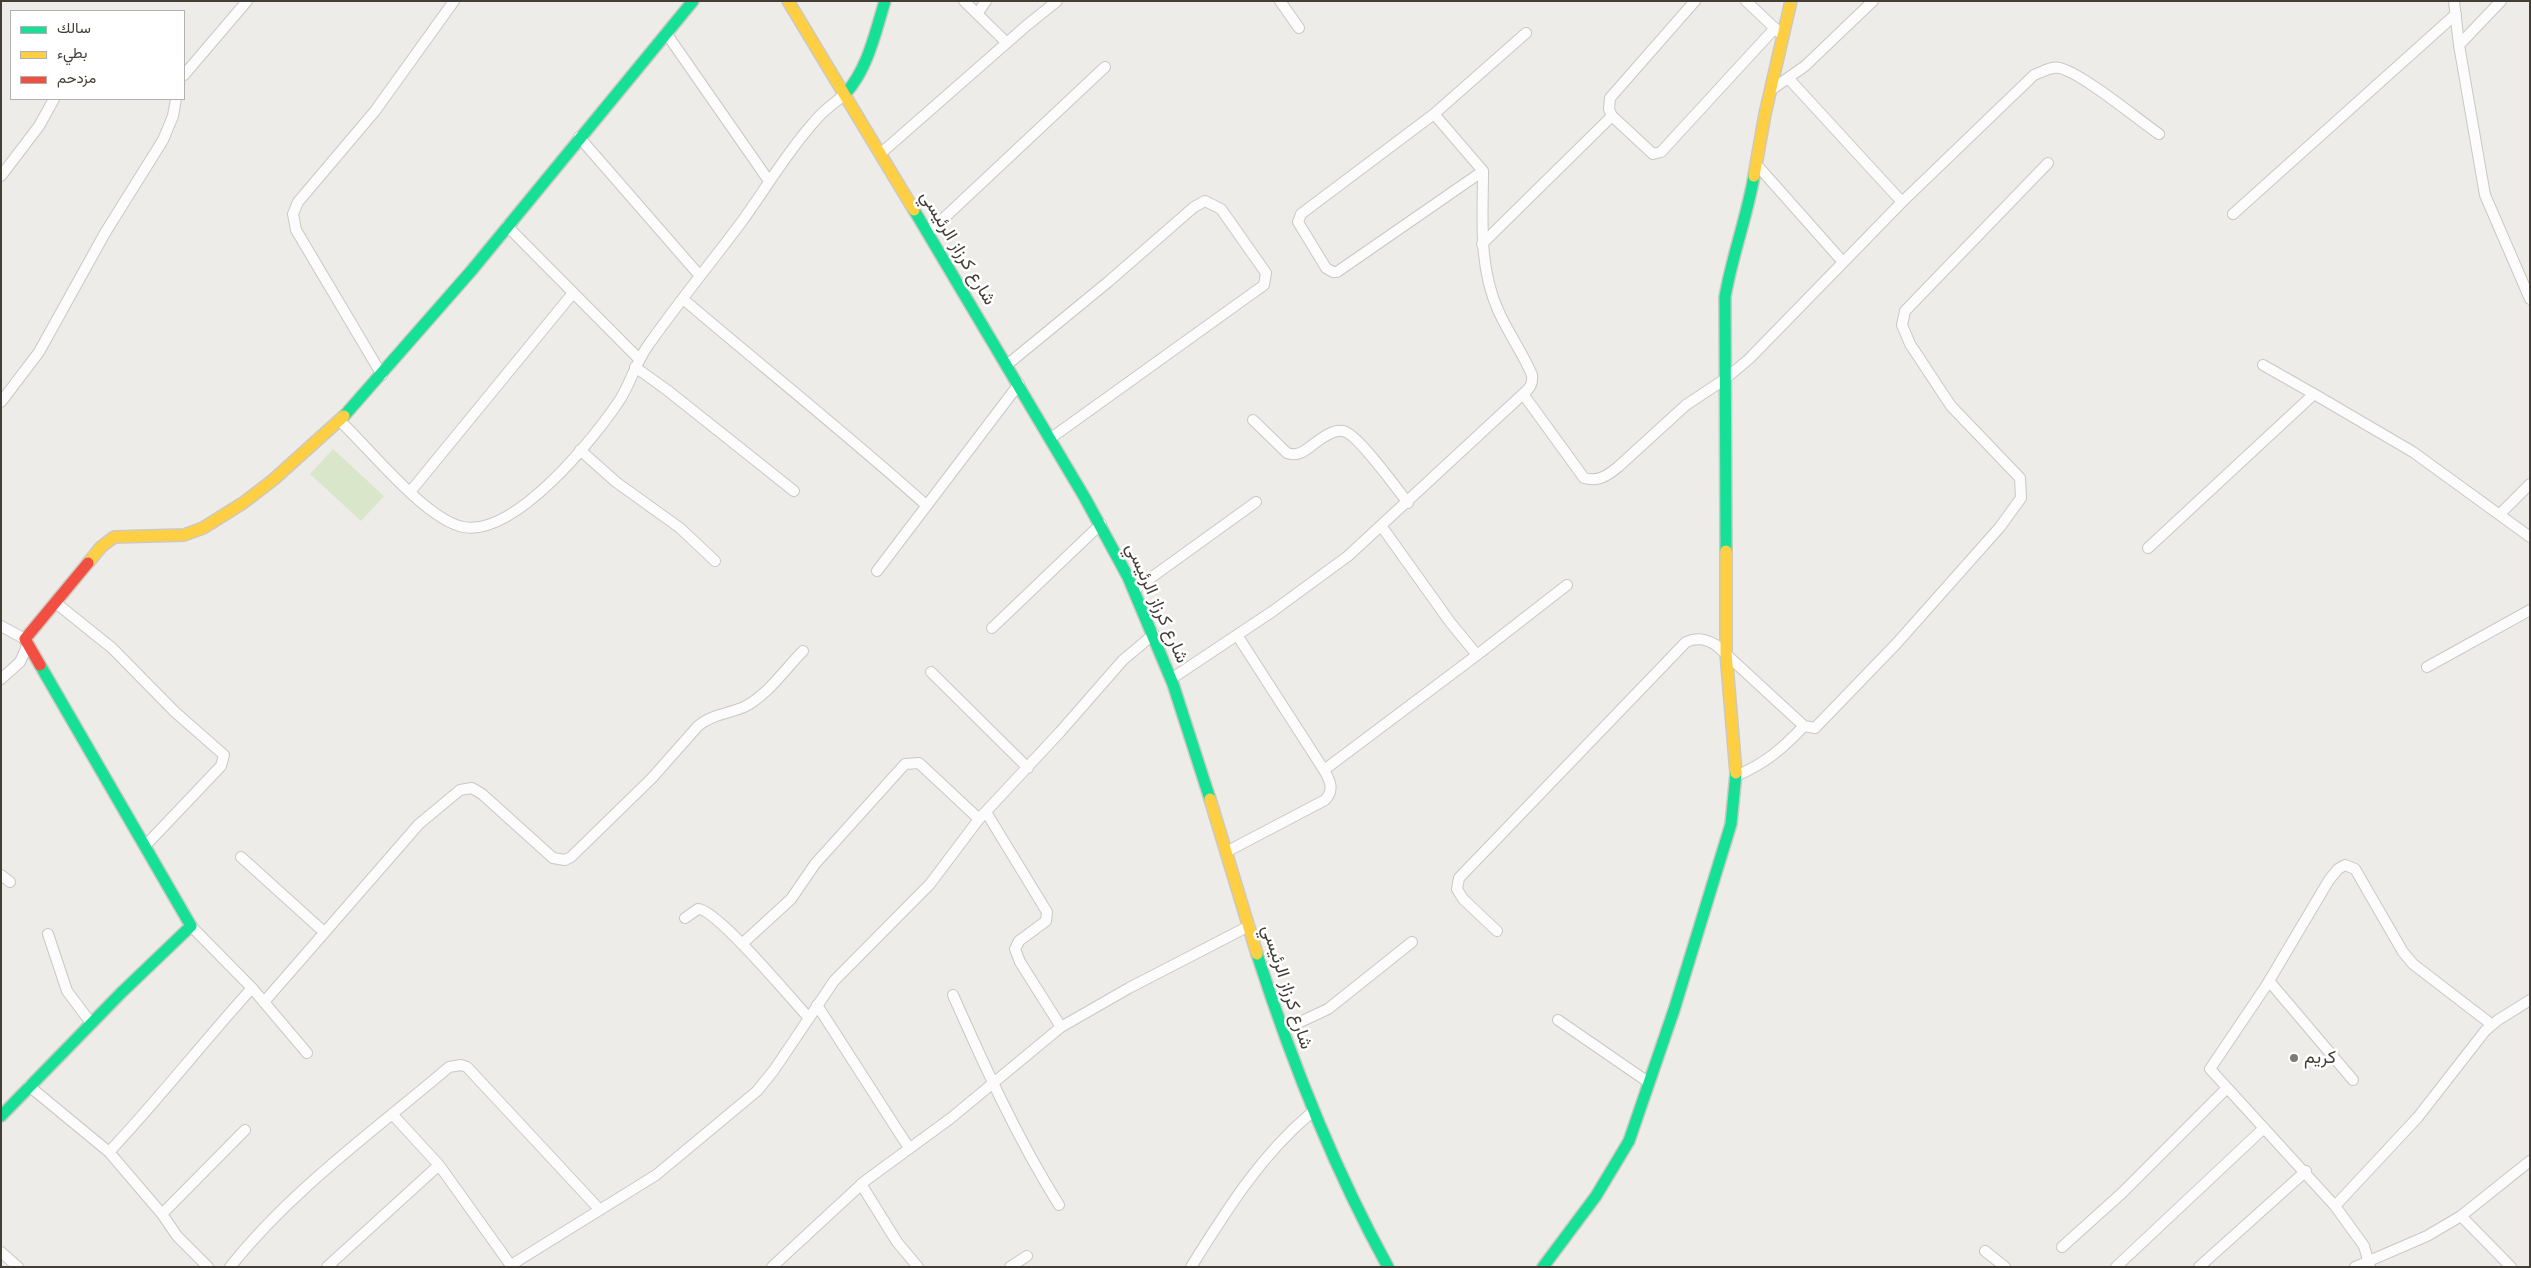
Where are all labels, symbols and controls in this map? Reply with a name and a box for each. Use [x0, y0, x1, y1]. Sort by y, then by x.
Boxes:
legend [10, 10, 185, 100]
text: سالك [57, 19, 91, 37]
text: بطيء [57, 44, 87, 62]
text: مزدحم [57, 69, 96, 87]
street label: شارع كرزاز الرئيسي [915, 187, 1001, 309]
street label: شارع كرزاز الرئيسي [1121, 540, 1193, 666]
street label: شارع كرزاز الرئيسي [1257, 922, 1317, 1052]
place label: كريم [2304, 1047, 2336, 1069]
marker: كريم [2288, 1052, 2300, 1064]

